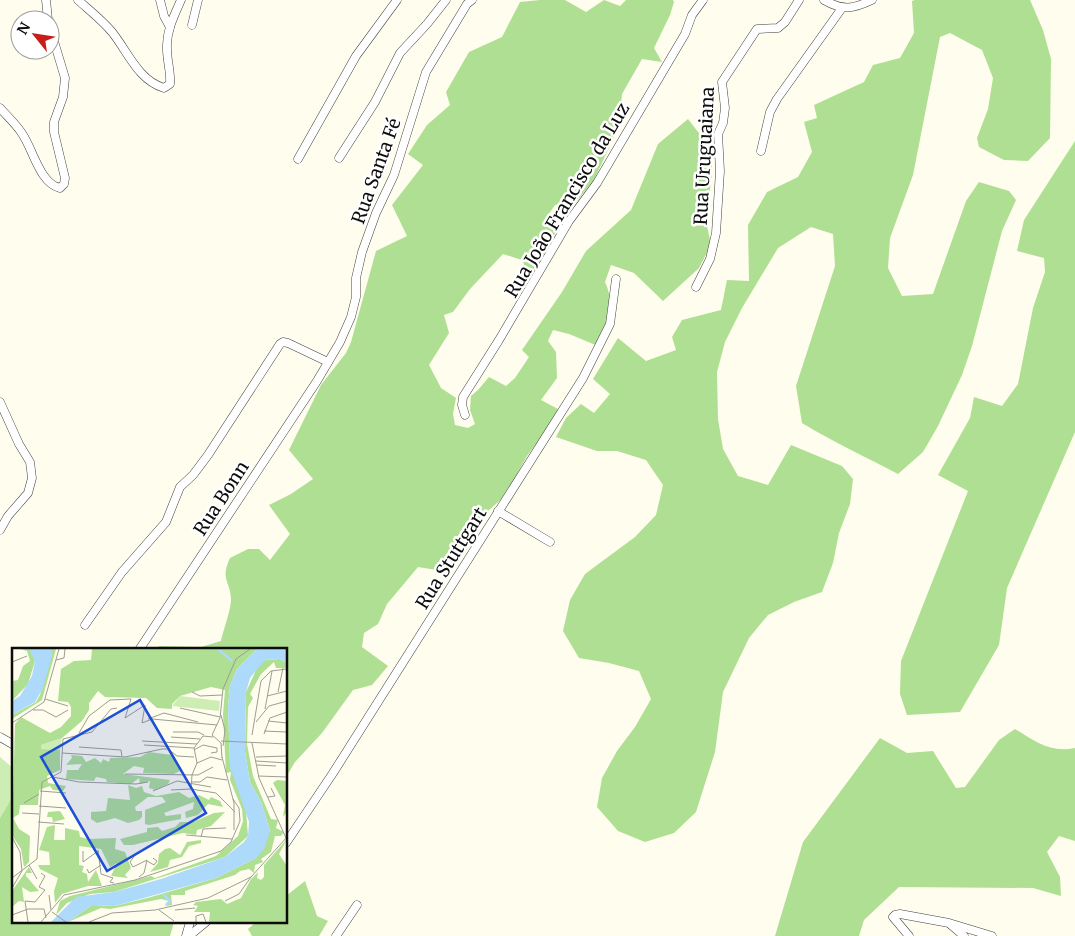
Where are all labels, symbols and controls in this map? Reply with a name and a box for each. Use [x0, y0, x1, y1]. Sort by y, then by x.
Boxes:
north arrow [10, 10, 60, 60]
text: N [13, 19, 34, 38]
street label: Rua Uruguaiana [689, 86, 719, 226]
street label: Rua João Francisco da Luz [500, 98, 634, 302]
street label: Rua Santa Fé [346, 115, 406, 227]
street label: Rua Bonn [188, 456, 254, 540]
street label: Rua Stuttgart [411, 503, 491, 613]
inset map [12, 648, 288, 924]

